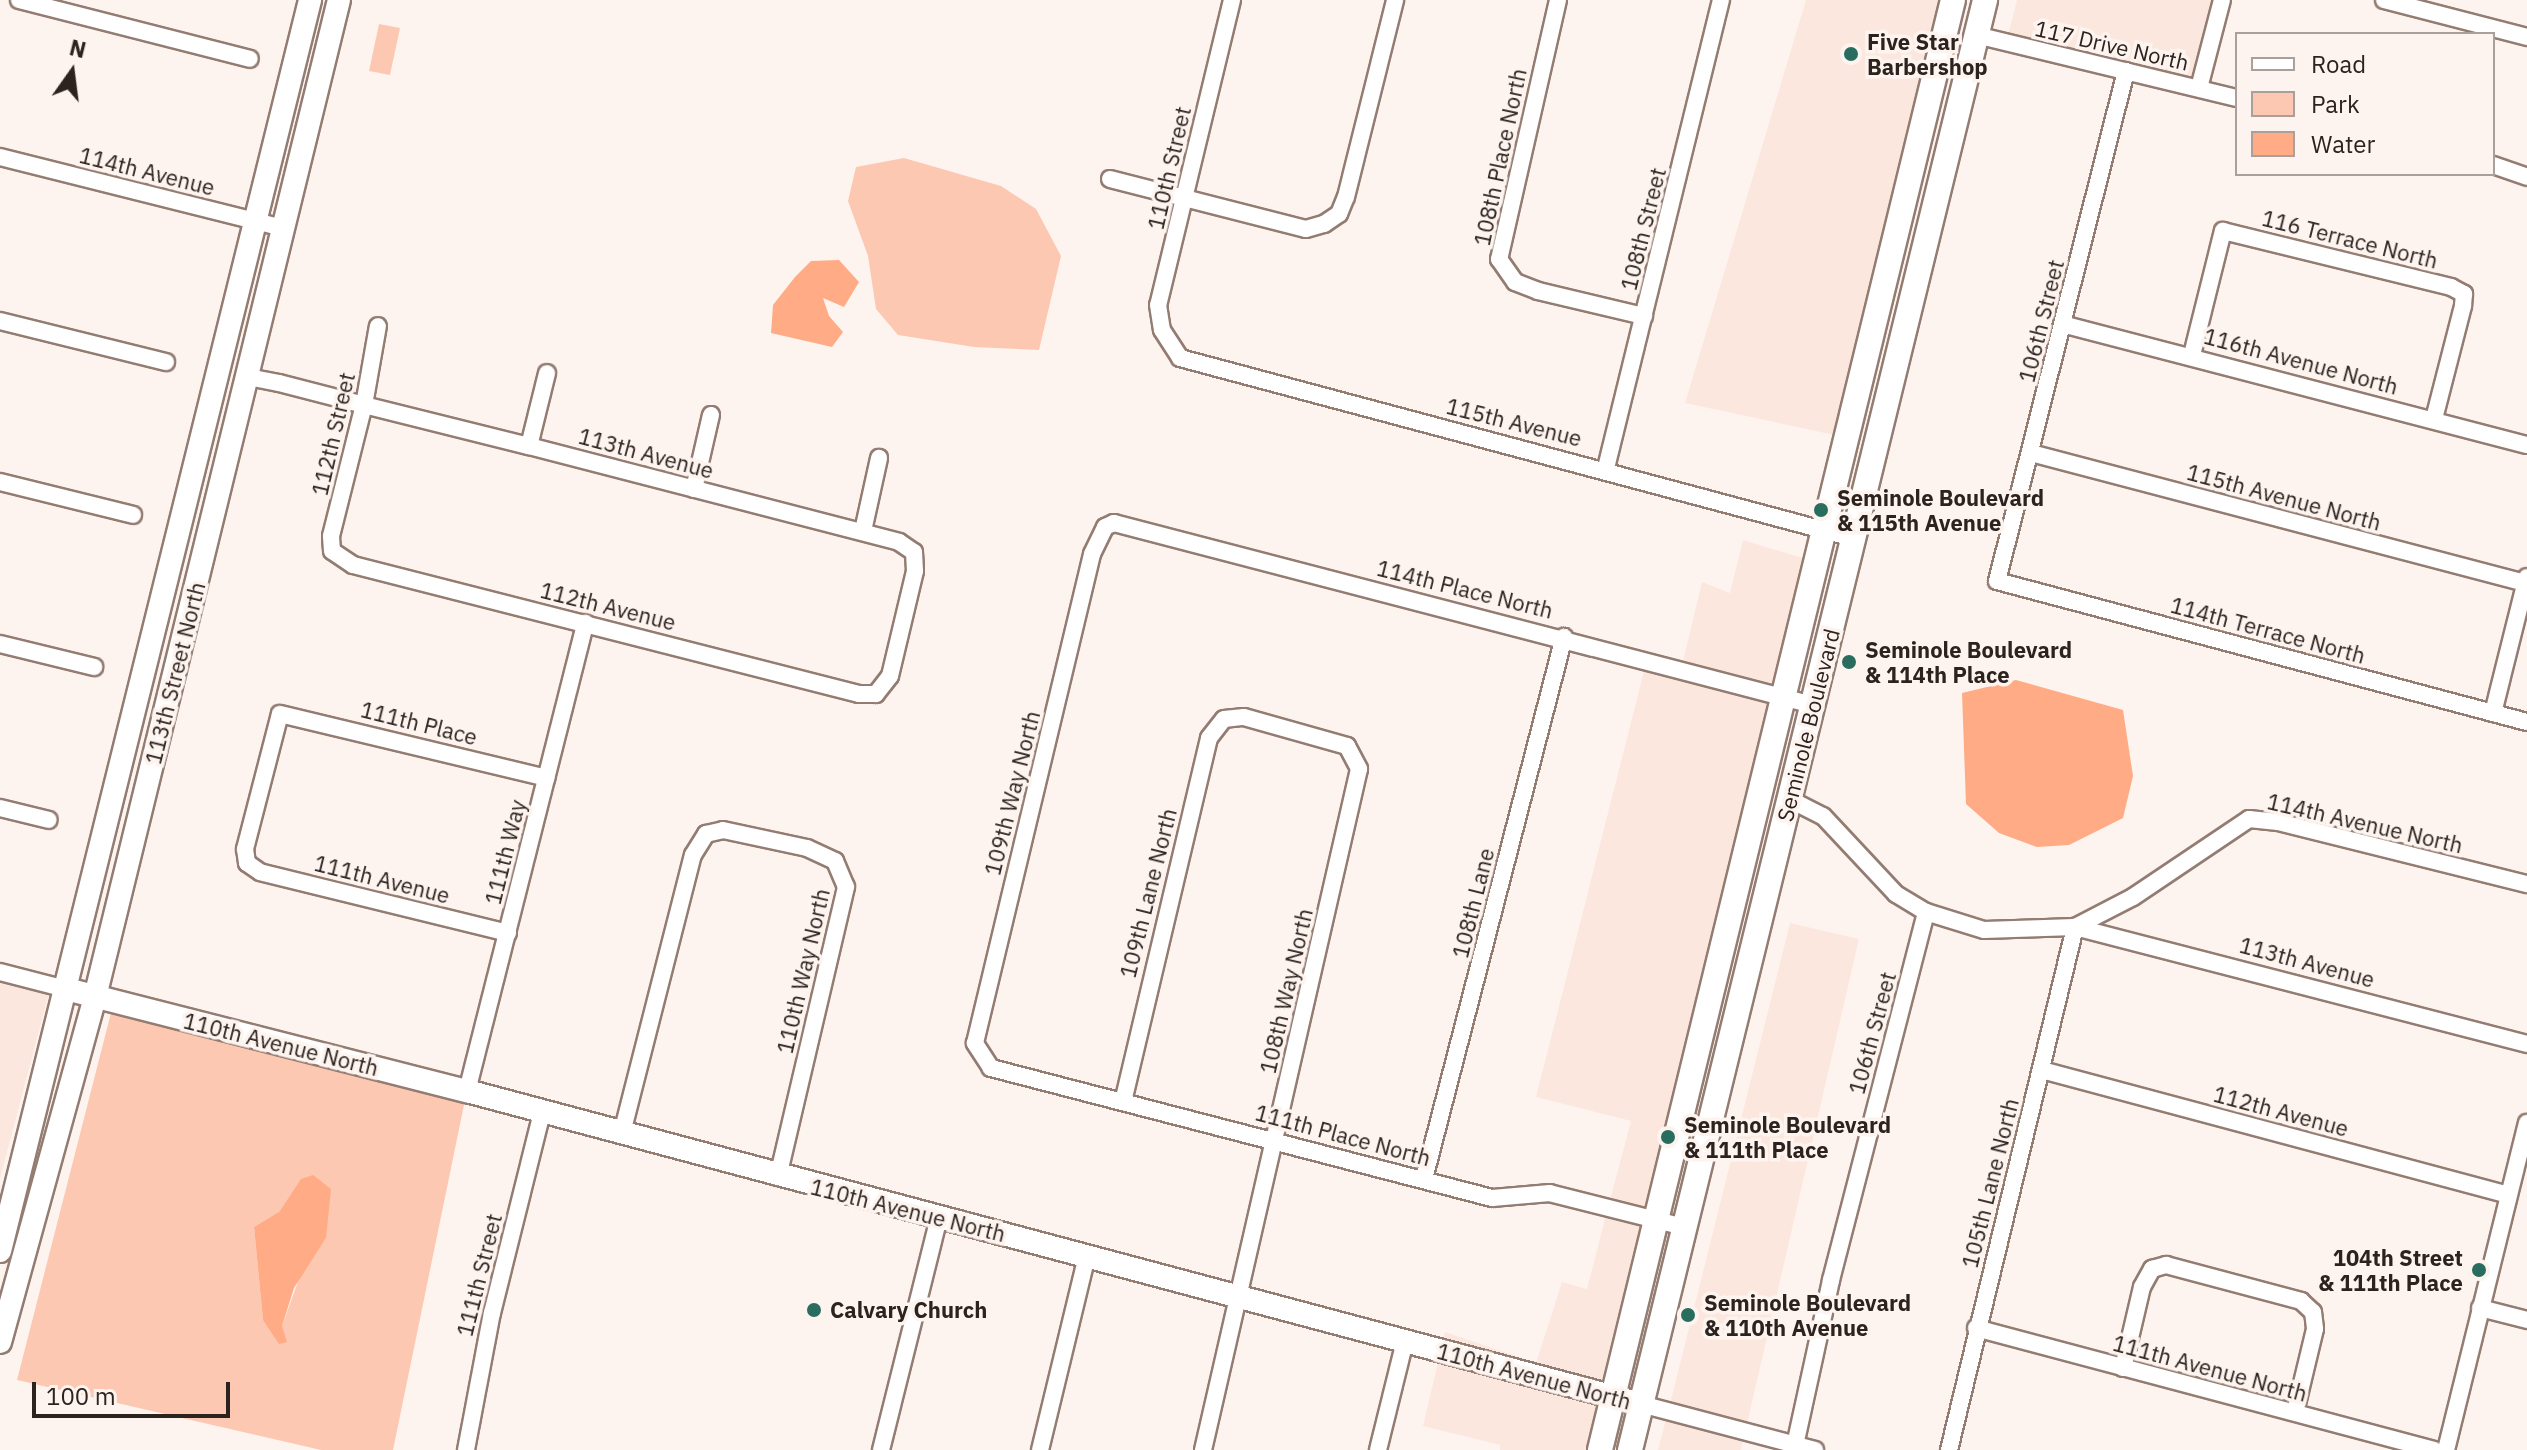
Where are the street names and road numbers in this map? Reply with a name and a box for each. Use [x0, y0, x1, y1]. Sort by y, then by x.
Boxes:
street label: 117 Drive North [2032, 14, 2192, 76]
street label: 108th Place North [1468, 66, 1532, 248]
street label: 110th Street [1142, 104, 1196, 232]
street label: 114th Avenue [77, 141, 217, 201]
street label: 108th Street [1615, 165, 1671, 293]
street label: 116 Terrace North [2259, 204, 2441, 274]
street label: 106th Street [2013, 257, 2069, 385]
street label: 116th Avenue North [2201, 322, 2401, 400]
street label: 112th Street [306, 370, 360, 498]
street label: 115th Avenue [1444, 392, 1584, 452]
street label: 113th Avenue [576, 422, 716, 484]
street label: 115th Avenue North [2184, 458, 2384, 536]
street label: 114th Place North [1374, 554, 1556, 624]
street label: 112th Avenue [538, 576, 678, 636]
street label: 113th Street North [140, 579, 210, 767]
street label: 114th Terrace North [2168, 591, 2368, 669]
street label: Seminole Boulevard [1771, 626, 1845, 824]
street label: 111th Place [358, 696, 480, 750]
street label: 109th Way North [979, 708, 1045, 878]
street label: 114th Avenue North [2265, 788, 2465, 858]
street label: 111th Way [479, 797, 531, 907]
street label: 109th Lane North [1114, 805, 1182, 981]
street label: 108th Lane [1447, 845, 1499, 961]
street label: 111th Avenue [312, 849, 452, 909]
street label: 110th Way North [771, 886, 835, 1056]
street label: 108th Way North [1254, 906, 1318, 1076]
street label: 113th Avenue [2237, 931, 2377, 993]
street label: 106th Street [1843, 969, 1901, 1097]
street label: 110th Avenue North [181, 1007, 381, 1081]
street label: 112th Avenue [2211, 1080, 2351, 1142]
street label: 105th Lane North [1956, 1095, 2024, 1271]
street label: 111th Place North [1252, 1099, 1434, 1171]
street label: 110th Avenue North [808, 1173, 1008, 1247]
street label: 111th Street [451, 1211, 507, 1339]
street label: 111th Avenue North [2110, 1329, 2310, 1407]
street label: 110th Avenue North [1434, 1337, 1634, 1415]

